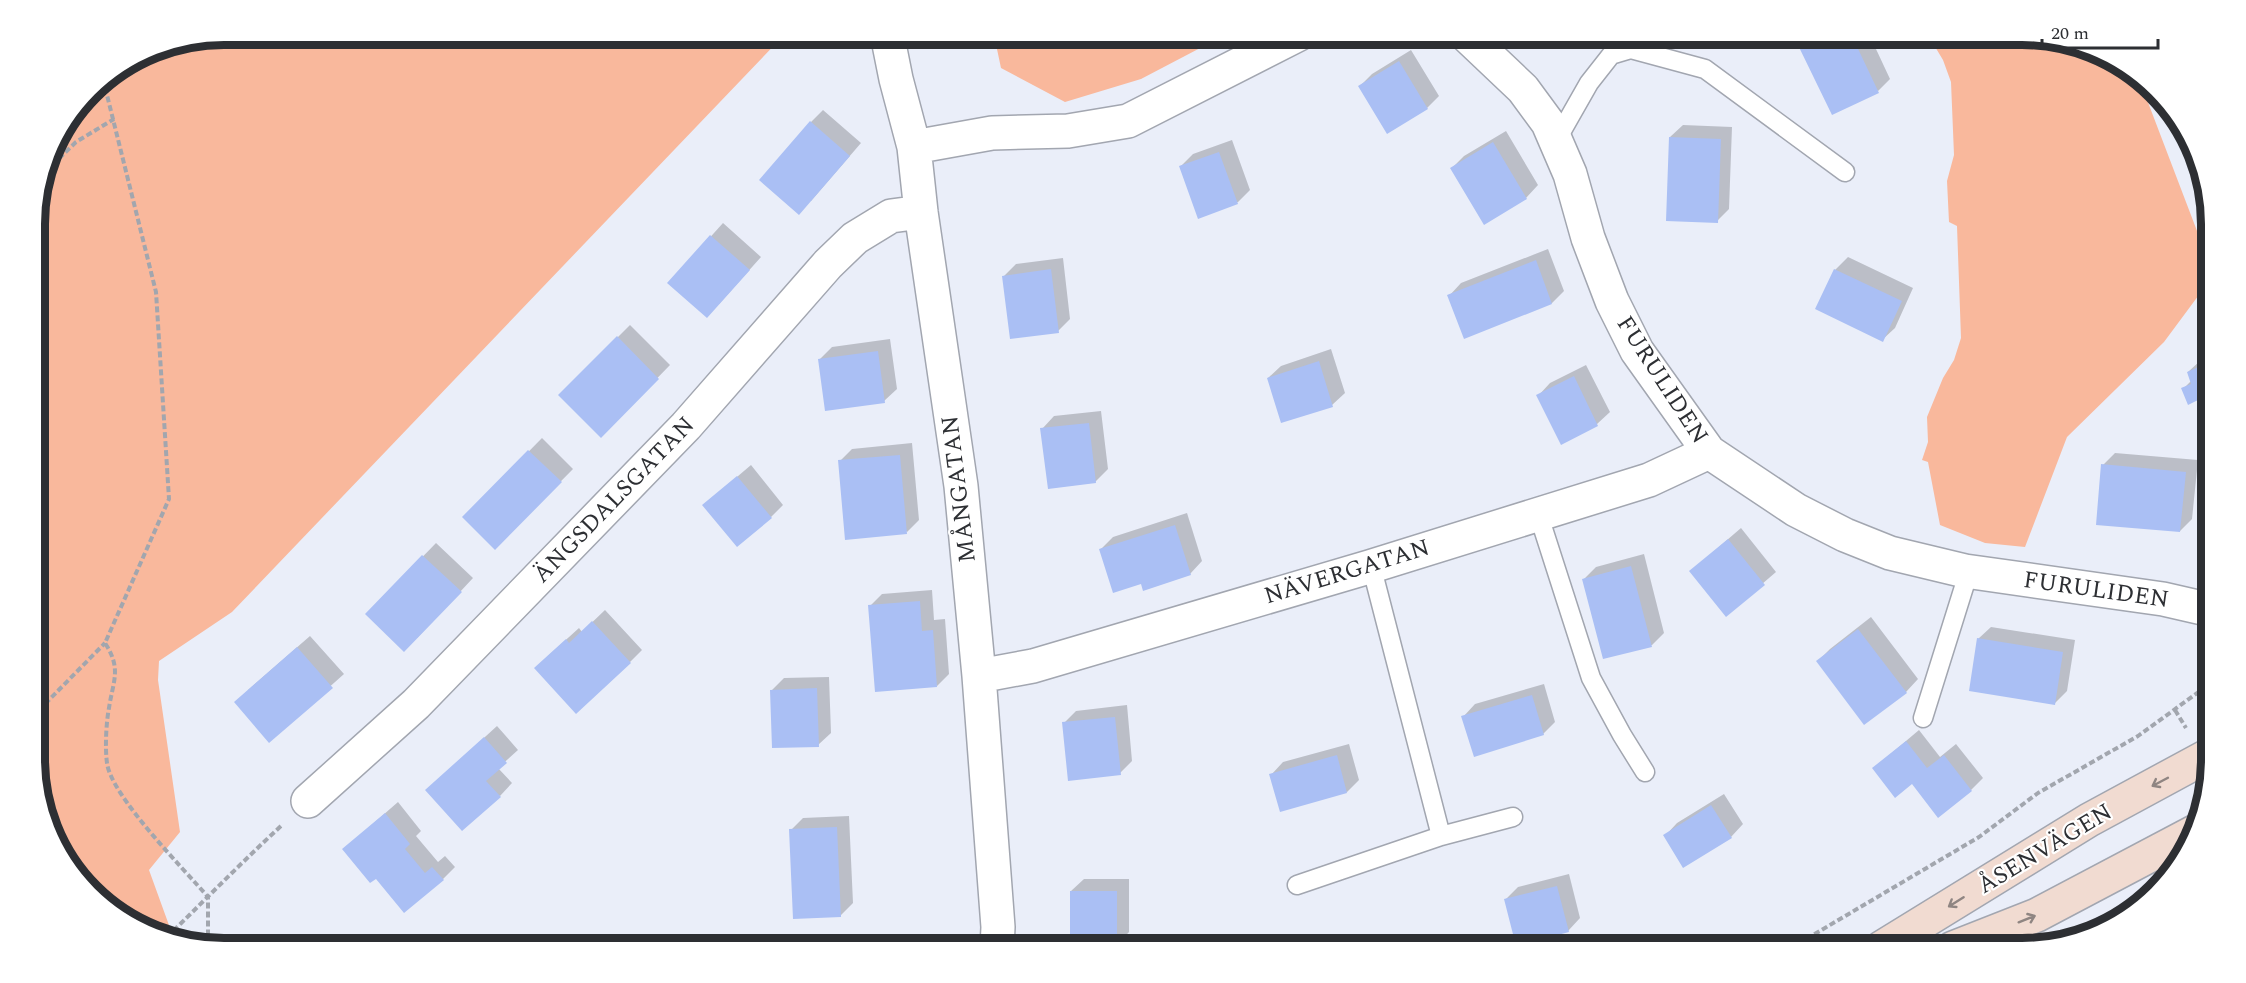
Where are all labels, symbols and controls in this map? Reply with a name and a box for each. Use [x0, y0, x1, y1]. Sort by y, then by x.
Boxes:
scale bar [2042, 12, 2158, 50]
text: 20 m [2051, 20, 2089, 47]
street label: FURULIDEN [1607, 309, 1717, 451]
street label: ÄNGSDALSGATAN [525, 408, 703, 592]
street label: MÅNGATAN [932, 413, 986, 565]
street label: NÄVERGATAN [1260, 530, 1434, 614]
street label: FURULIDEN [2021, 562, 2171, 618]
one-way arrow [2152, 776, 2169, 788]
street label: ÅSENVÄGEN [1971, 795, 2119, 903]
one-way arrow [1948, 897, 1965, 909]
one-way arrow [2018, 913, 2036, 924]

